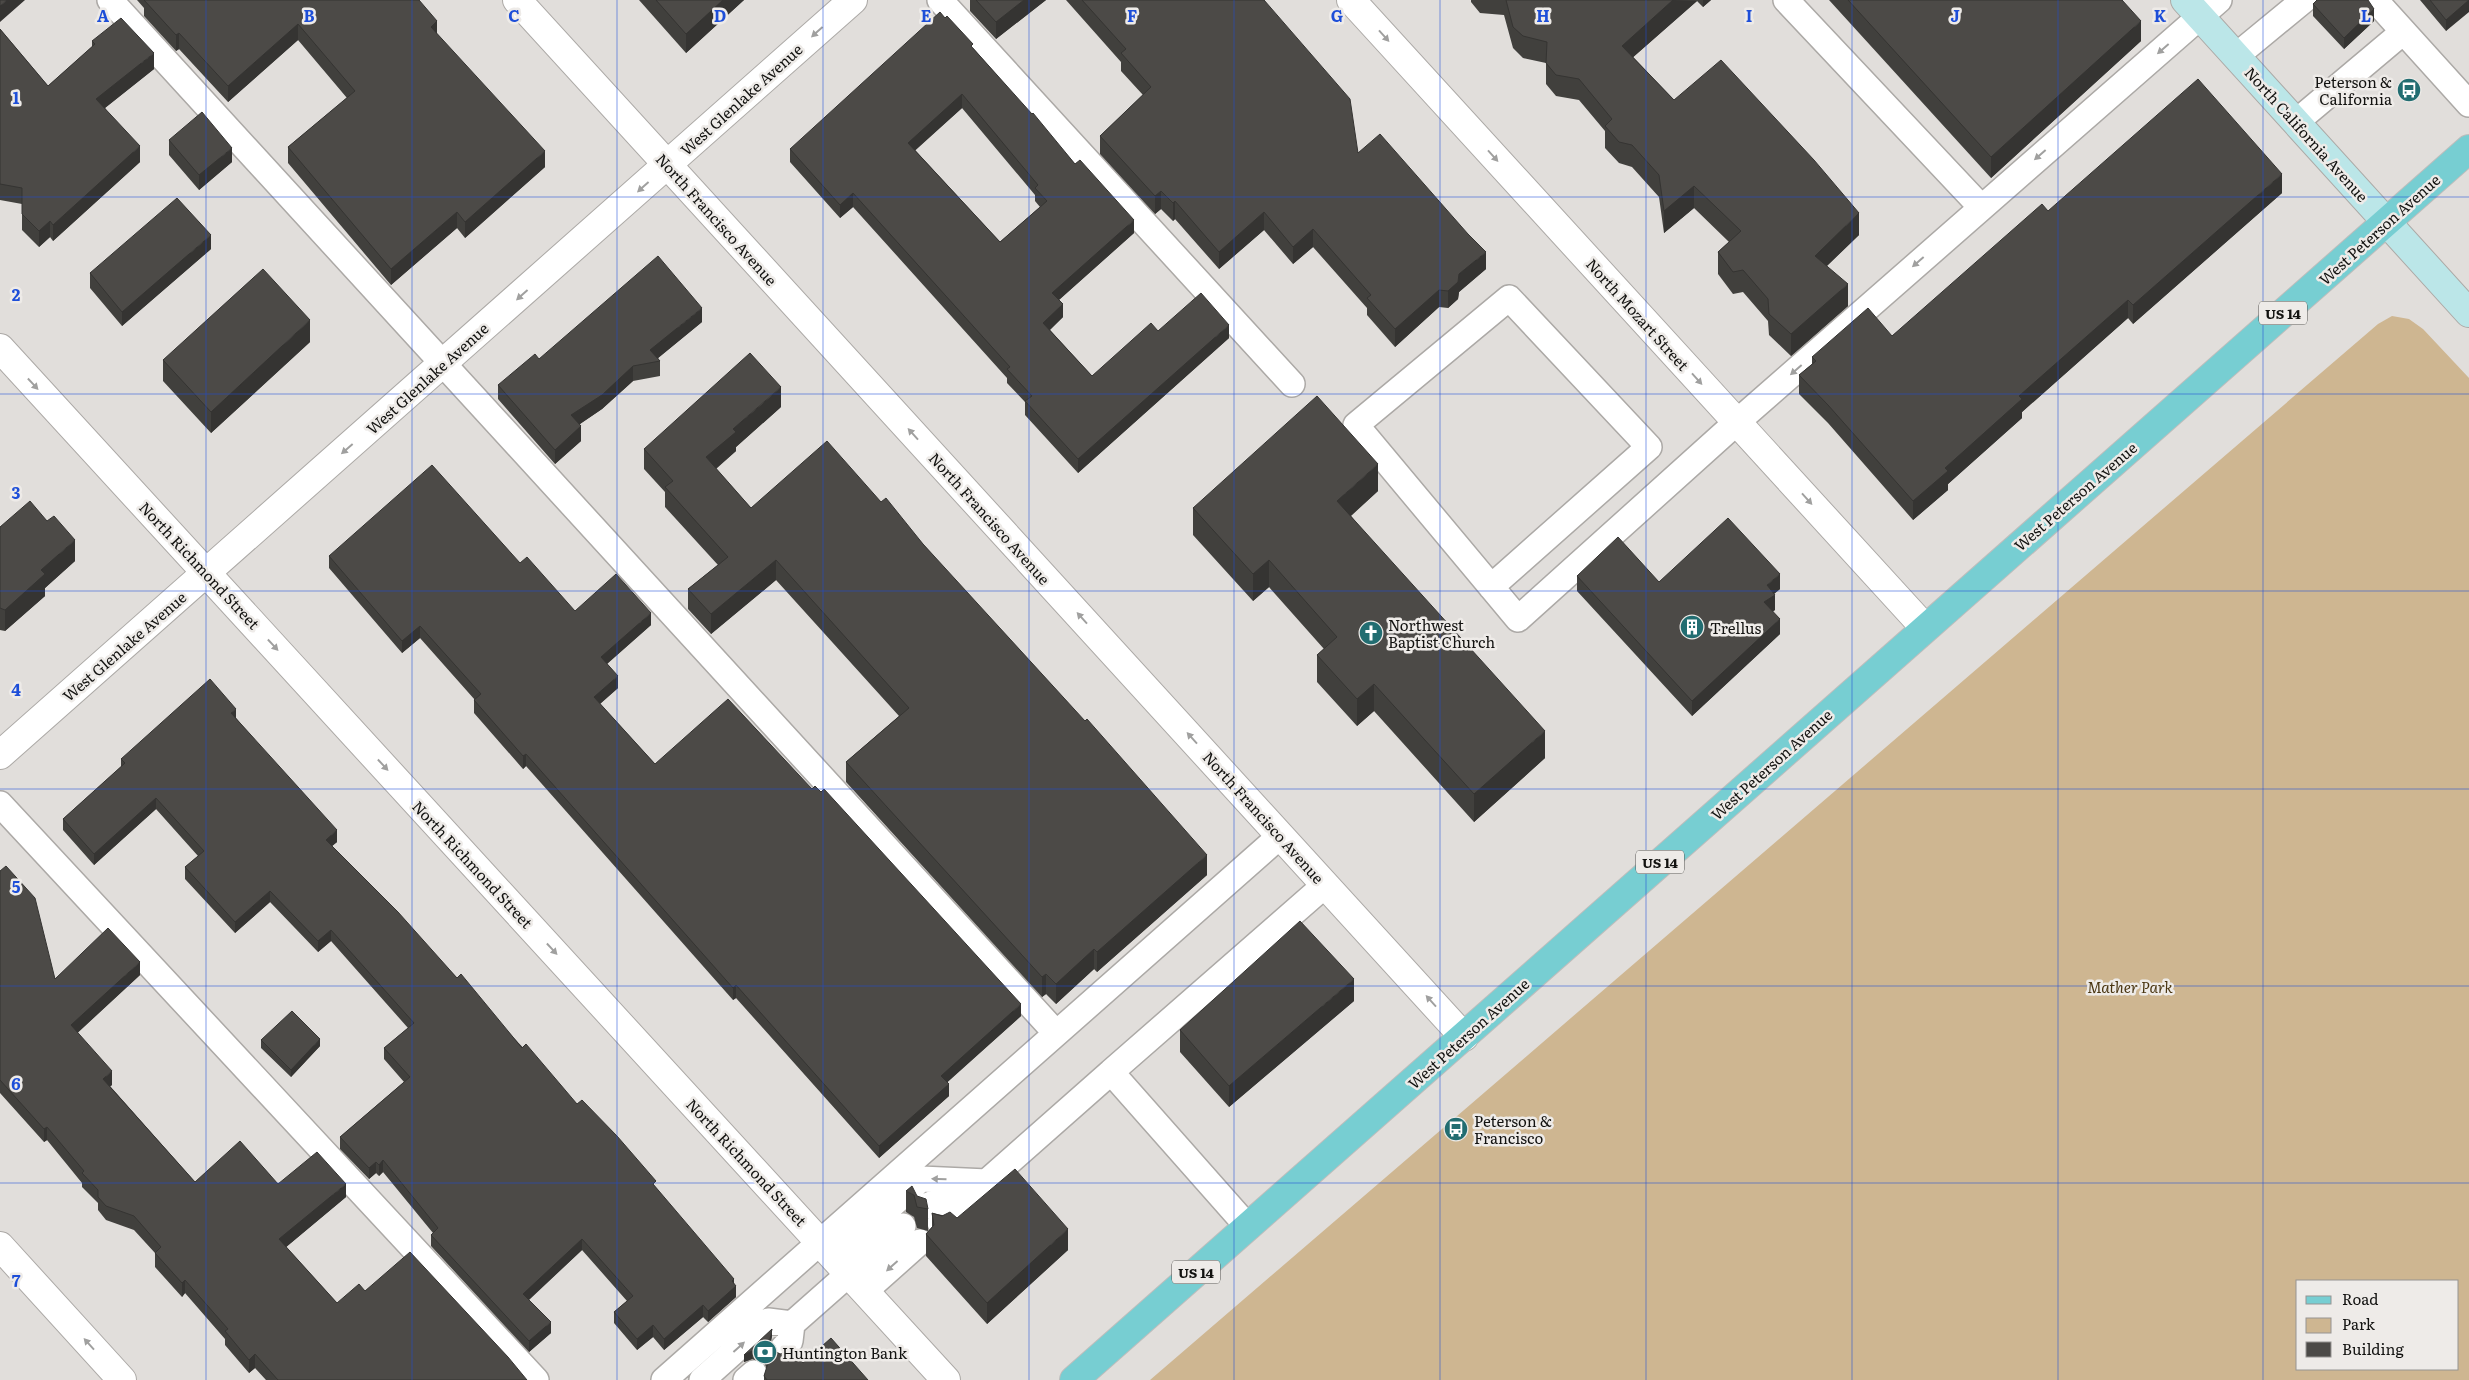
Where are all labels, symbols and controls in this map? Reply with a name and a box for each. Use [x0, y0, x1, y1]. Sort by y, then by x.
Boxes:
text: A [97, 3, 109, 27]
text: B [303, 3, 315, 27]
text: C [508, 3, 520, 27]
text: D [714, 3, 726, 27]
text: E [921, 3, 932, 27]
text: F [1127, 3, 1137, 27]
text: G [1331, 3, 1343, 27]
text: H [1536, 3, 1550, 27]
text: I [1746, 3, 1752, 27]
text: J [1950, 3, 1960, 27]
text: K [2154, 3, 2167, 27]
text: L [2361, 3, 2371, 27]
one-way arrow [810, 27, 823, 38]
one-way arrow [1378, 30, 1389, 42]
street label: West Glenlake Avenue [675, 38, 807, 160]
one-way arrow [2157, 43, 2170, 54]
street label: North California Avenue [2240, 61, 2374, 207]
place label: Peterson & California [2314, 70, 2393, 110]
bus stop icon: Peterson & California [2396, 77, 2422, 103]
text: 1 [13, 85, 20, 109]
street label: North Francisco Avenue [651, 148, 783, 291]
one-way arrow [1487, 149, 1499, 161]
one-way arrow [2034, 150, 2047, 161]
street label: West Peterson Avenue [2313, 168, 2445, 290]
one-way arrow [637, 181, 649, 193]
street label: North Mozart Street [1581, 253, 1695, 375]
one-way arrow [1912, 257, 1925, 268]
text: 2 [12, 282, 21, 306]
one-way arrow [516, 289, 528, 301]
road number: US 14 [2259, 302, 2307, 324]
street label: West Glenlake Avenue [361, 317, 493, 439]
one-way arrow [1791, 364, 1803, 376]
one-way arrow [1692, 373, 1703, 385]
one-way arrow [27, 377, 39, 389]
one-way arrow [907, 428, 919, 440]
street label: West Peterson Avenue [2008, 436, 2142, 556]
one-way arrow [342, 443, 354, 455]
street label: North Francisco Avenue [924, 447, 1056, 590]
text: 3 [12, 480, 21, 504]
one-way arrow [1801, 493, 1813, 505]
street label: North Richmond Street [134, 496, 266, 634]
street label: West Glenlake Avenue [57, 586, 191, 706]
one-way arrow [1076, 613, 1088, 625]
place label: Northwest Baptist Church [1388, 613, 1495, 653]
building icon: Trellus [1679, 614, 1705, 640]
place label: Trellus [1710, 616, 1762, 639]
church icon: Northwest Baptist Church [1358, 620, 1384, 646]
one-way arrow [267, 639, 279, 651]
text: 4 [11, 677, 21, 701]
street label: West Peterson Avenue [1705, 703, 1837, 825]
one-way arrow [1186, 732, 1197, 745]
street label: North Francisco Avenue [1198, 746, 1330, 889]
one-way arrow [377, 758, 389, 770]
street label: North Richmond Street [407, 795, 539, 933]
road number: US 14 [1636, 850, 1684, 874]
text: 5 [12, 874, 21, 898]
one-way arrow [546, 943, 558, 955]
street label: West Peterson Avenue [1402, 972, 1534, 1094]
park label: Mather Park [2087, 975, 2173, 998]
one-way arrow [1425, 995, 1437, 1007]
text: 6 [11, 1071, 21, 1095]
street label: North Richmond Street [681, 1093, 813, 1231]
place label: Peterson & Francisco [1474, 1109, 1552, 1149]
bus stop icon: Peterson & Francisco [1443, 1116, 1469, 1142]
one-way arrow [930, 1175, 946, 1183]
one-way arrow [887, 1260, 899, 1272]
road number: US 14 [1172, 1260, 1220, 1284]
text: 7 [12, 1268, 21, 1292]
legend [2296, 1280, 2459, 1370]
text: Road [2342, 1287, 2378, 1310]
text: Park [2342, 1312, 2376, 1335]
text: Building [2342, 1337, 2404, 1360]
one-way arrow [83, 1338, 95, 1350]
bank icon: Huntington Bank [752, 1339, 778, 1365]
one-way arrow [732, 1341, 744, 1353]
place label: Huntington Bank [782, 1341, 908, 1364]

